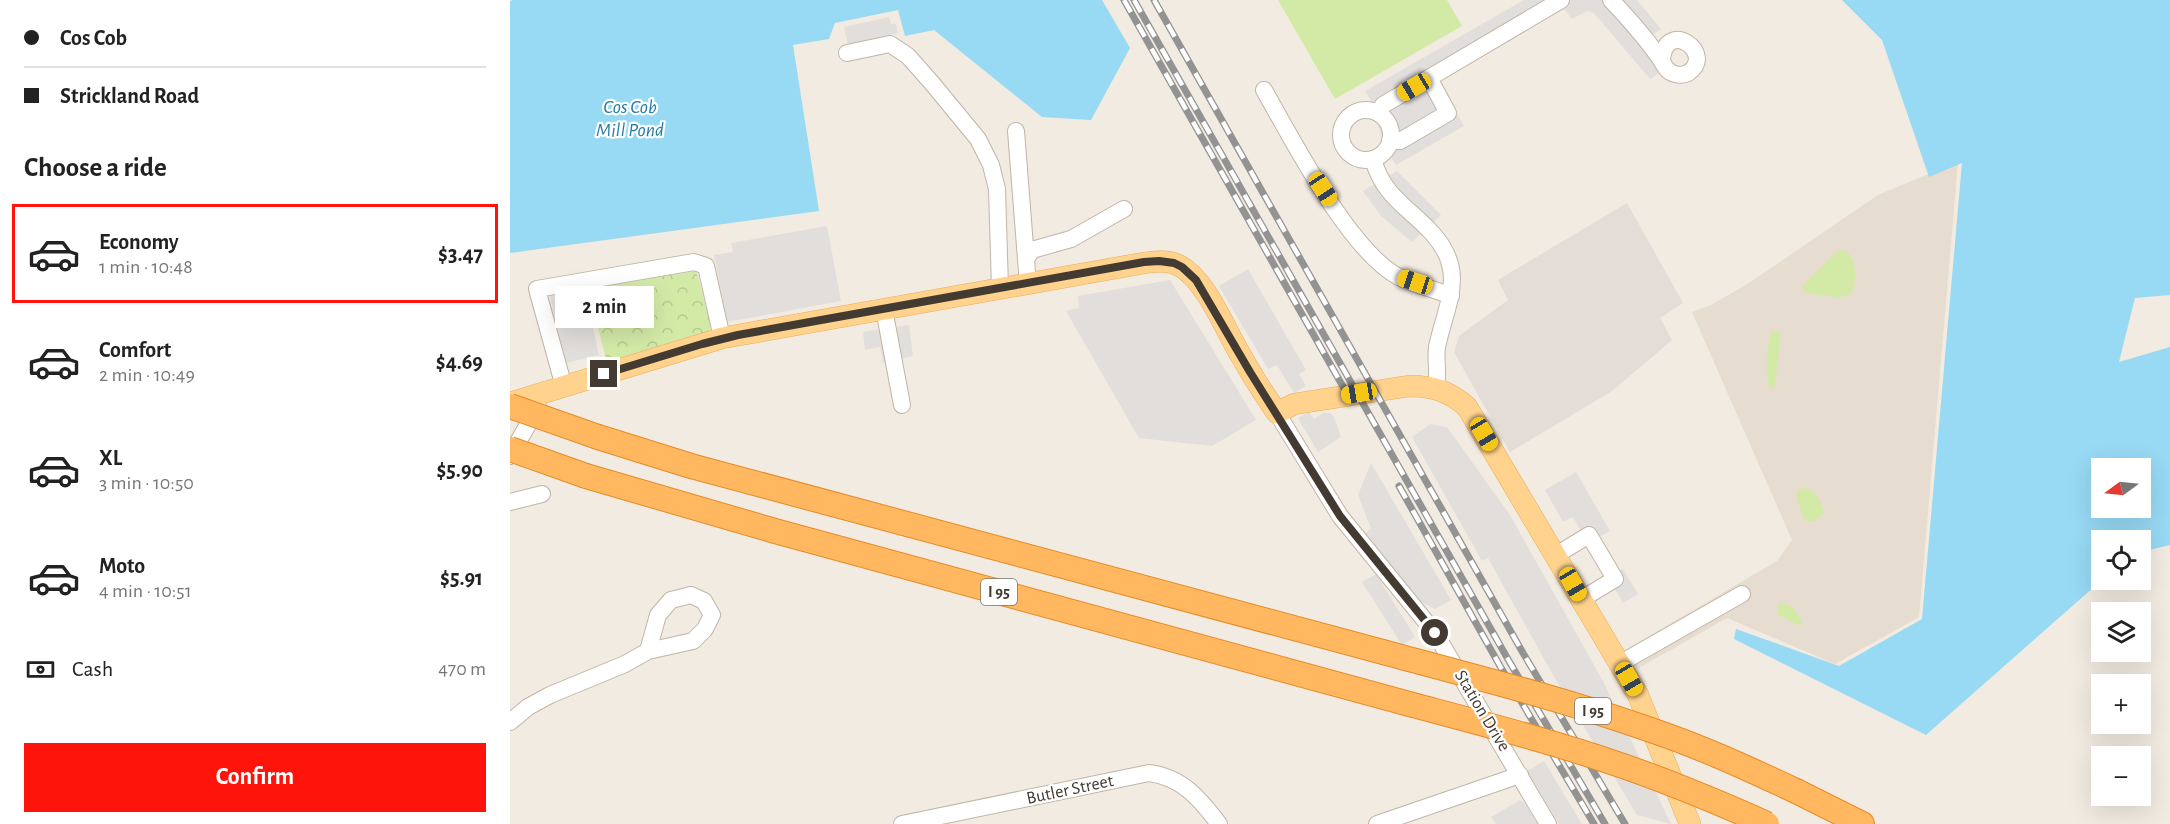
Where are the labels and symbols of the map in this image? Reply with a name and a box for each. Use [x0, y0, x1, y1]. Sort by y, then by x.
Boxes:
car [1394, 70, 1434, 104]
water label: Cos Cob Mill Pond [596, 97, 664, 140]
car [1306, 169, 1340, 209]
car [1395, 268, 1435, 296]
callout: 2 min [554, 287, 654, 329]
route end [590, 360, 617, 387]
car [1340, 381, 1378, 405]
car [1467, 414, 1501, 454]
north arrow [2091, 458, 2151, 518]
car [1556, 564, 1590, 604]
road number: I 95 [981, 579, 1017, 605]
route start [1421, 619, 1448, 646]
car [1612, 659, 1646, 699]
street label: Station Drive [1451, 667, 1513, 755]
road number: I 95 [1575, 698, 1611, 724]
street label: Butler Street [1025, 772, 1115, 808]

